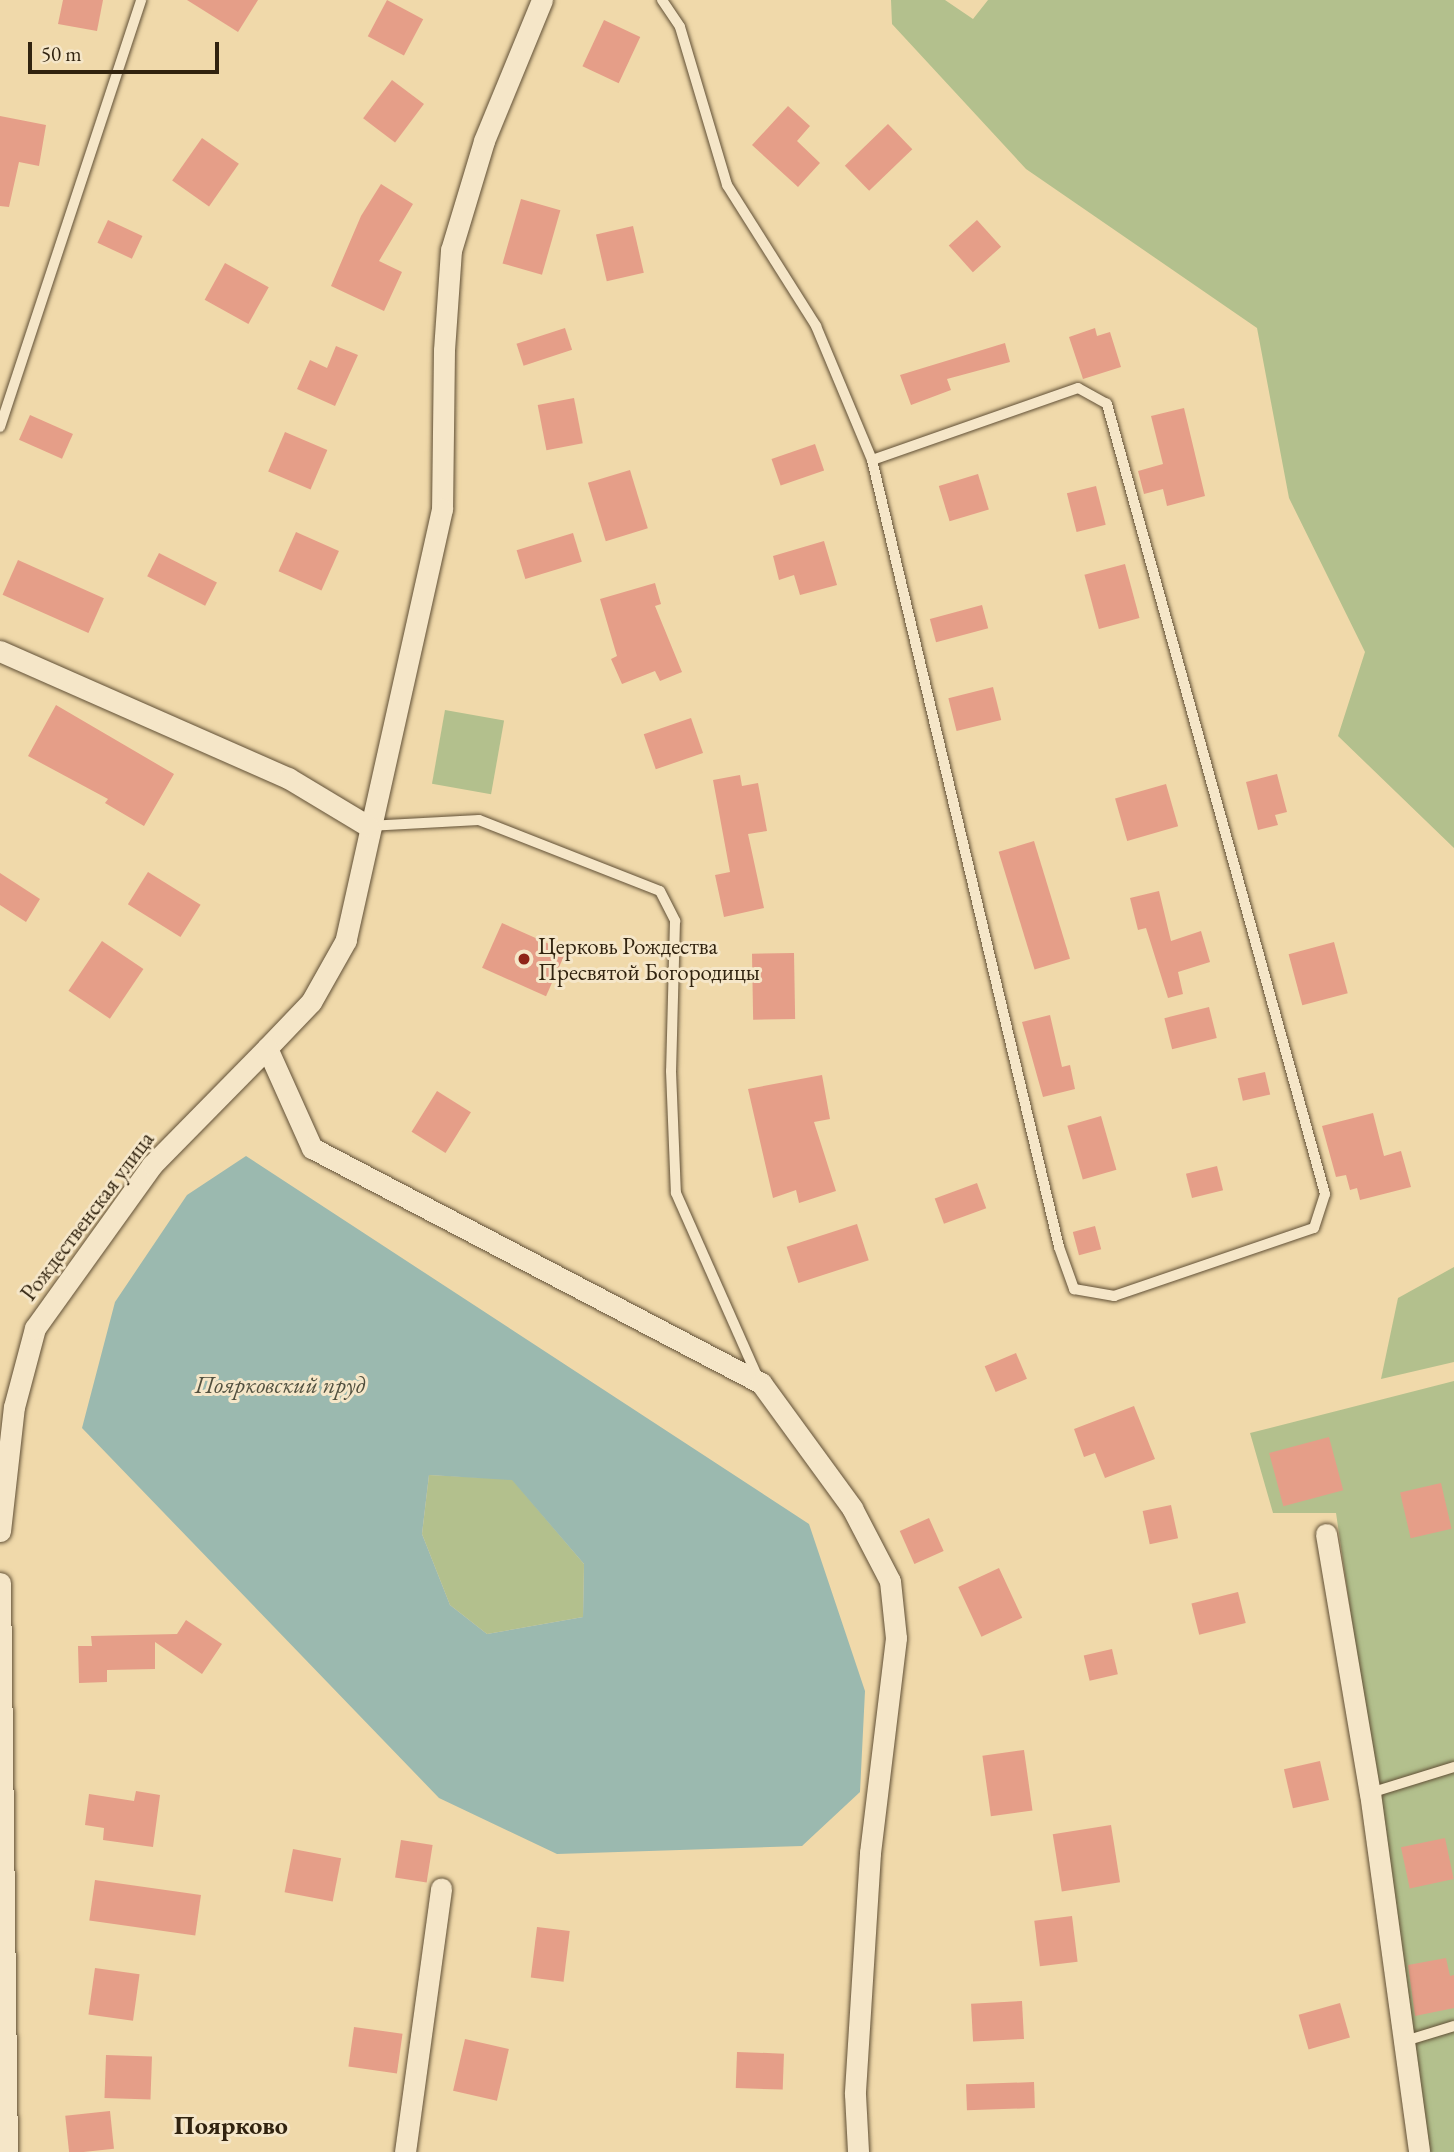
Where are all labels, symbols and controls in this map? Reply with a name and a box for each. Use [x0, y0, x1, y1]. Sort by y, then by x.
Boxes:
scale bar [32, 28, 222, 72]
text: 50 m [41, 40, 82, 67]
place label: Церковь Рождества Пресвятой Богородицы [538, 932, 760, 986]
marker: Церковь Рождества Пресвятой Богородицы [516, 951, 532, 967]
street label: Рождественская улица [14, 1126, 160, 1306]
water label: Поярковский пруд [195, 1371, 365, 1399]
district label: Поярково [174, 2110, 288, 2142]

